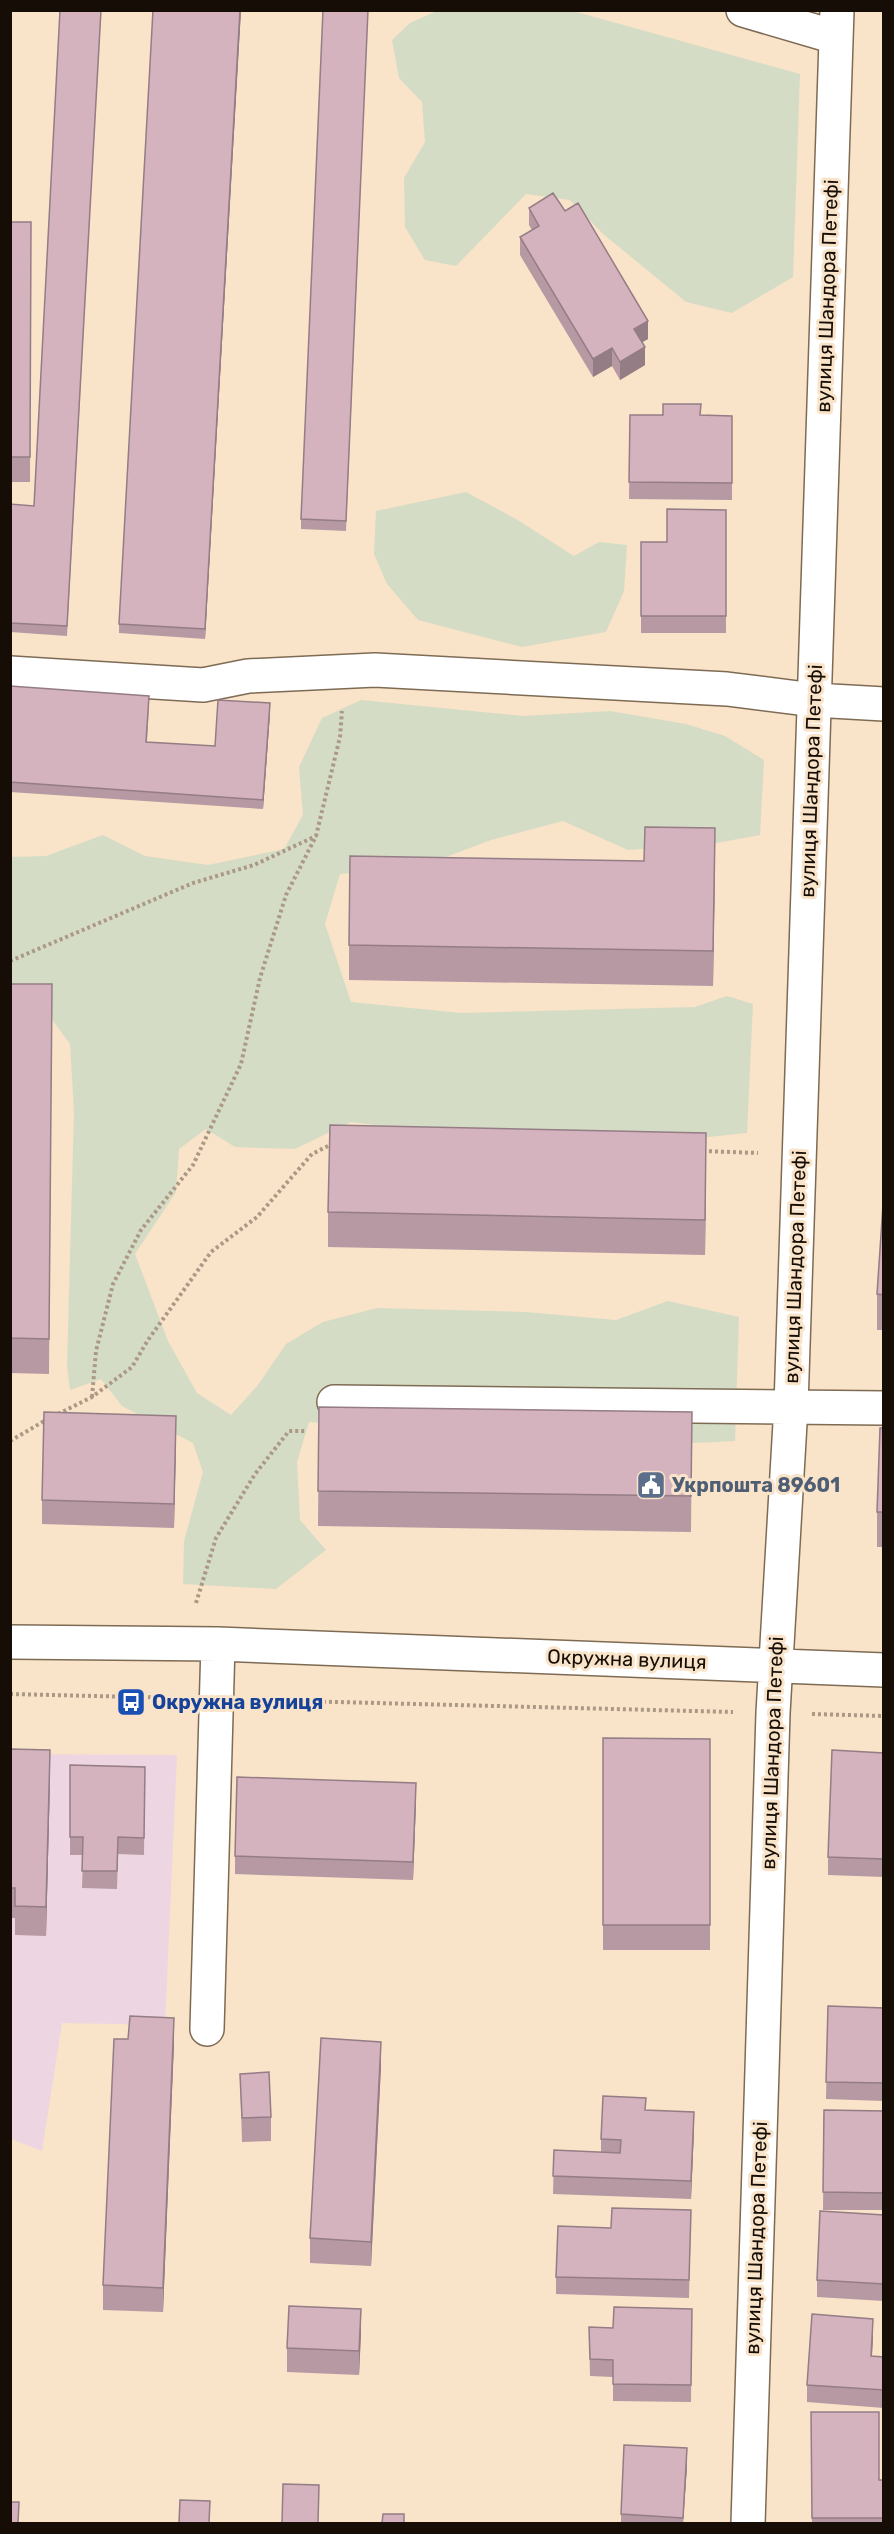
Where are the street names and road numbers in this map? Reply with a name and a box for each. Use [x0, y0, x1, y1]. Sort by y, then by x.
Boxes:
street label: вулиця Шандора Петефі [811, 179, 843, 413]
street label: вулиця Шандора Петефі [795, 664, 827, 898]
street label: вулиця Шандора Петефі [779, 1150, 811, 1384]
street label: вулиця Шандора Петефі [756, 1636, 788, 1870]
street label: Окружна вулиця [547, 1644, 707, 1674]
street label: вулиця Шандора Петефі [740, 2121, 772, 2355]

